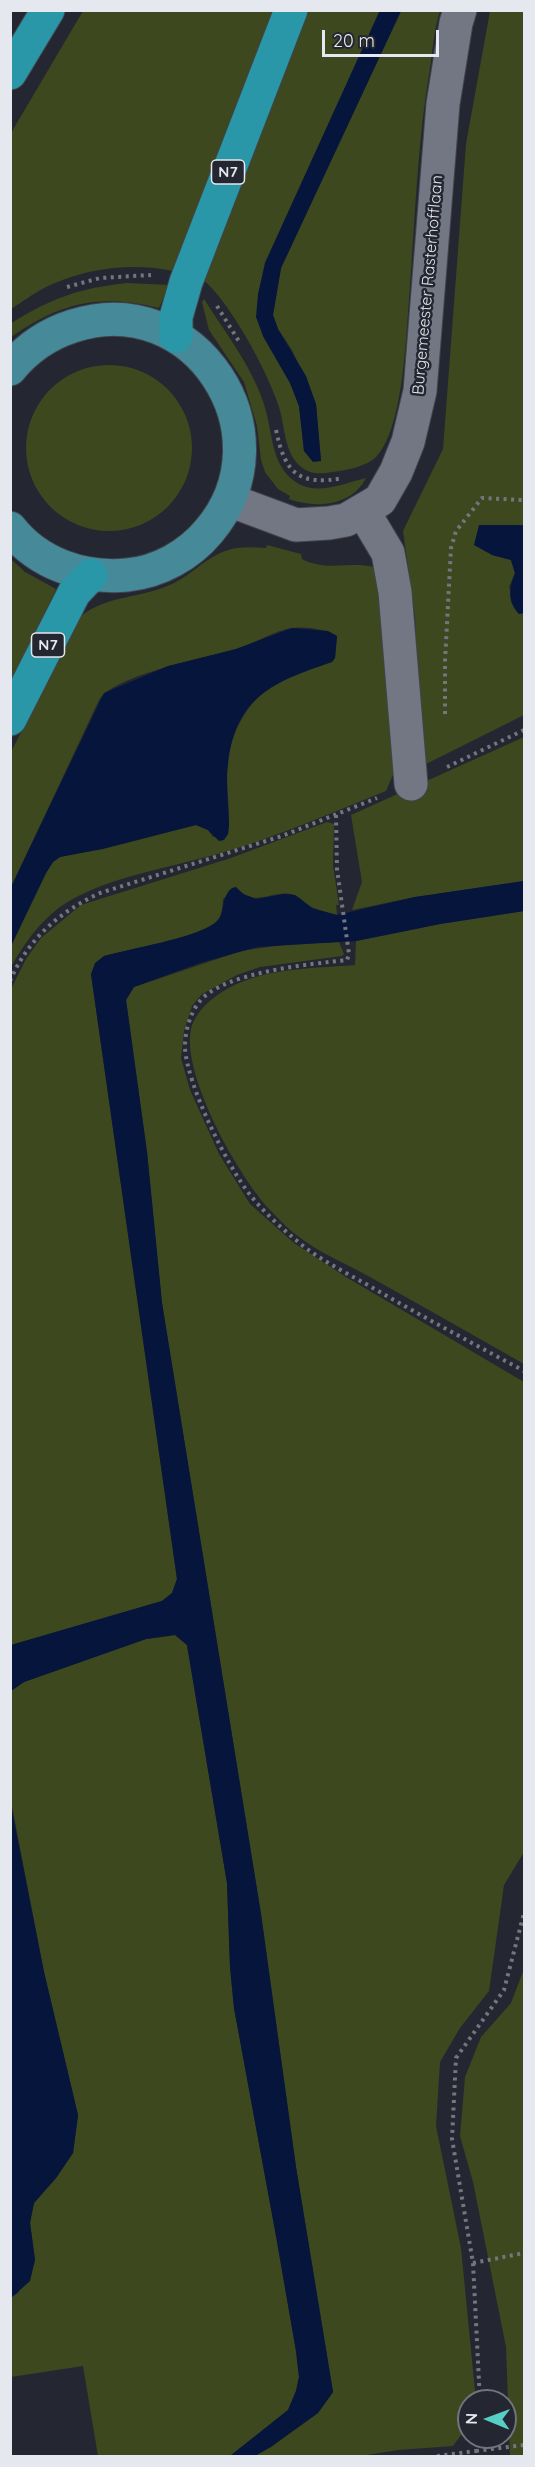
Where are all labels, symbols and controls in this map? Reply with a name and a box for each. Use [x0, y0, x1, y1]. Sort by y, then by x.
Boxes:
scale bar [325, 18, 442, 56]
text: 20 m [333, 29, 375, 52]
road number: N7 [212, 160, 244, 184]
street label: Burgemeester Rasterhofflaan [409, 174, 447, 396]
road number: N7 [32, 633, 64, 657]
north arrow [457, 2389, 517, 2449]
text: N [461, 2413, 481, 2425]

